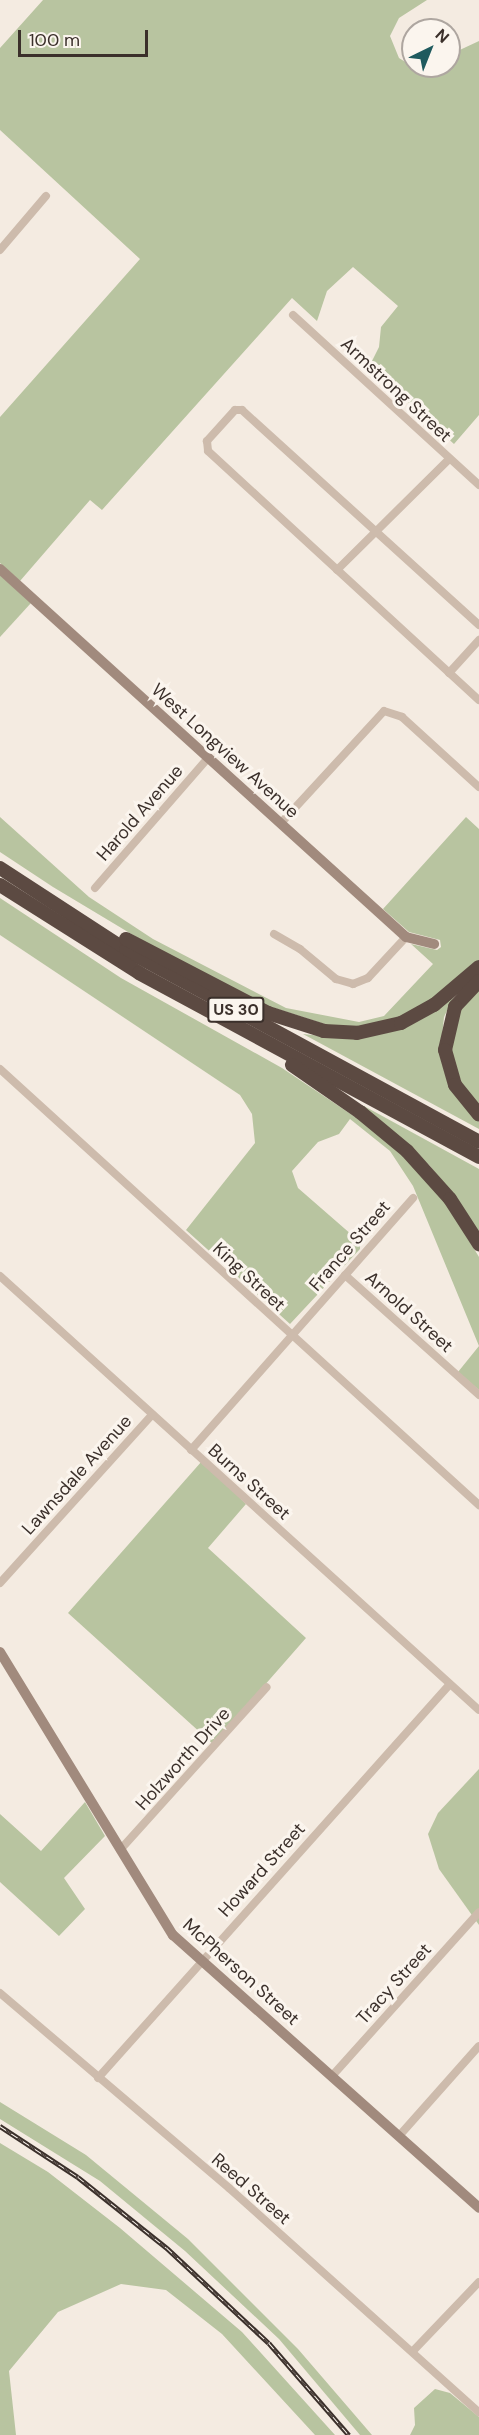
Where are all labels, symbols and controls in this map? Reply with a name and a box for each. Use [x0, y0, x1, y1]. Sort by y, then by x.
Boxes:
scale bar [21, 18, 152, 56]
north arrow [401, 18, 461, 78]
text: N [431, 24, 454, 48]
text: 100 m [29, 28, 80, 52]
street label: Armstrong Street [336, 333, 456, 447]
street label: West Longview Avenue [147, 679, 303, 823]
street label: Harold Avenue [92, 761, 188, 865]
road number: US 30 [206, 997, 266, 1023]
street label: France Street [305, 1196, 395, 1296]
street label: King Street [208, 1238, 290, 1316]
street label: Arnold Street [361, 1267, 457, 1357]
street label: Lawnsdale Avenue [18, 1411, 136, 1539]
street label: Burns Street [204, 1440, 294, 1524]
street label: Holzworth Drive [131, 1703, 235, 1815]
street label: Howard Street [214, 1818, 310, 1922]
street label: McPherson Street [178, 1914, 304, 2030]
street label: Tracy Street [352, 1939, 436, 2029]
street label: Reed Street [207, 2149, 295, 2229]

